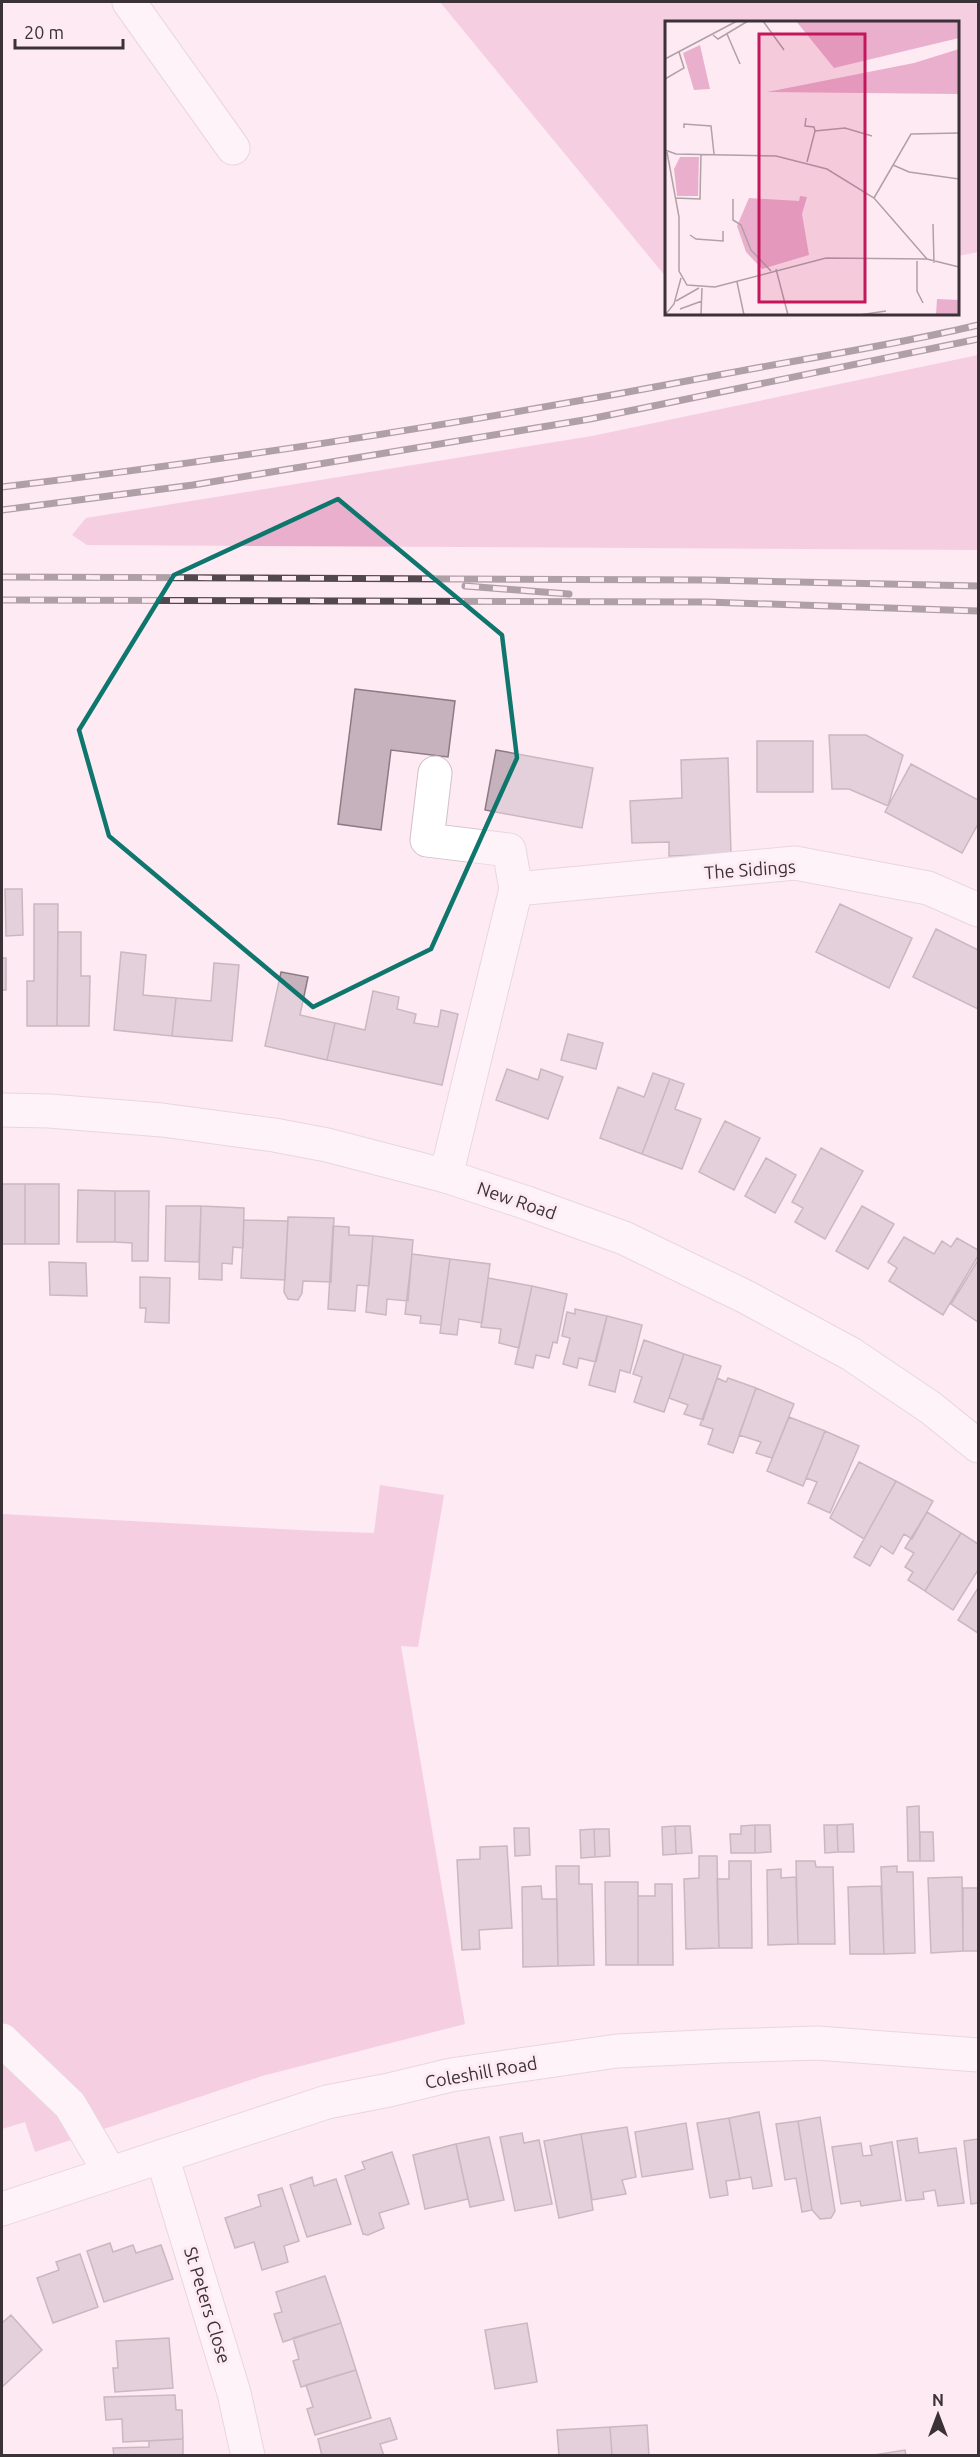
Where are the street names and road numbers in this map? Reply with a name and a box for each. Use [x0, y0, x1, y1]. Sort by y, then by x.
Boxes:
street label: The Sidings [704, 856, 797, 882]
street label: New Road [475, 1177, 559, 1223]
street label: Coleshill Road [423, 2052, 539, 2092]
street label: St Peters Close [181, 2244, 235, 2366]

